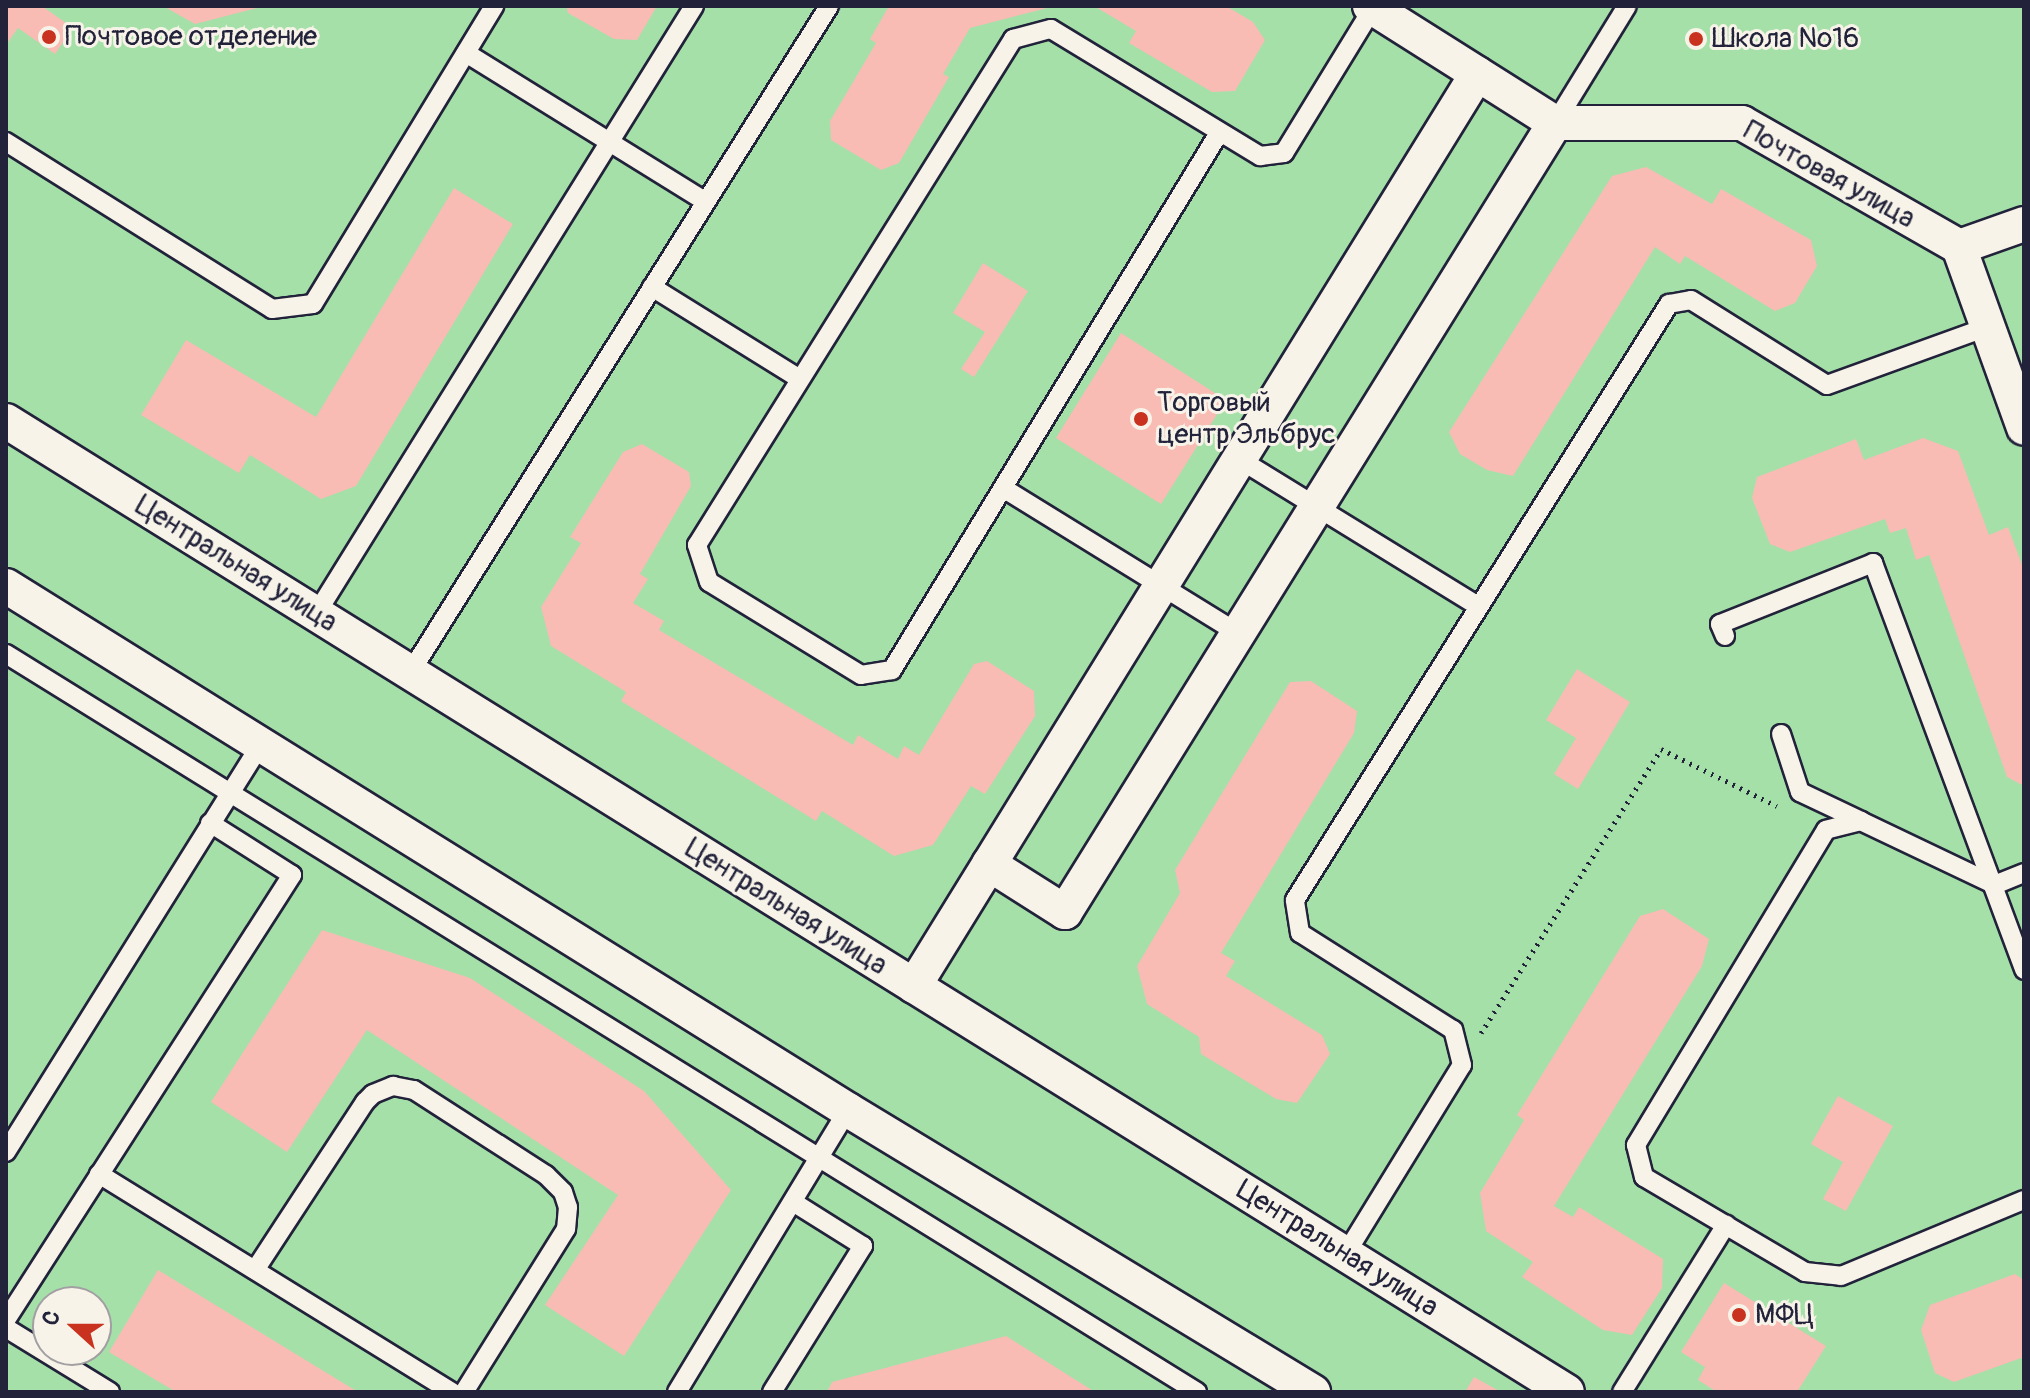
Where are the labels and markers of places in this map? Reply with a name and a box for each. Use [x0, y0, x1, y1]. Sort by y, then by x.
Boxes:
place label: Почтовое отделение [65, 20, 317, 54]
place label: Школа №16 [1712, 22, 1859, 56]
marker: Почтовое отделение [40, 28, 58, 46]
marker: Школа №16 [1687, 30, 1705, 48]
place label: Торговый центр Эльбрус [1157, 386, 1336, 452]
marker: Торговый центр Эльбрус [1132, 410, 1150, 428]
place label: МФЦ [1755, 1298, 1814, 1332]
marker: МФЦ [1730, 1306, 1748, 1324]

